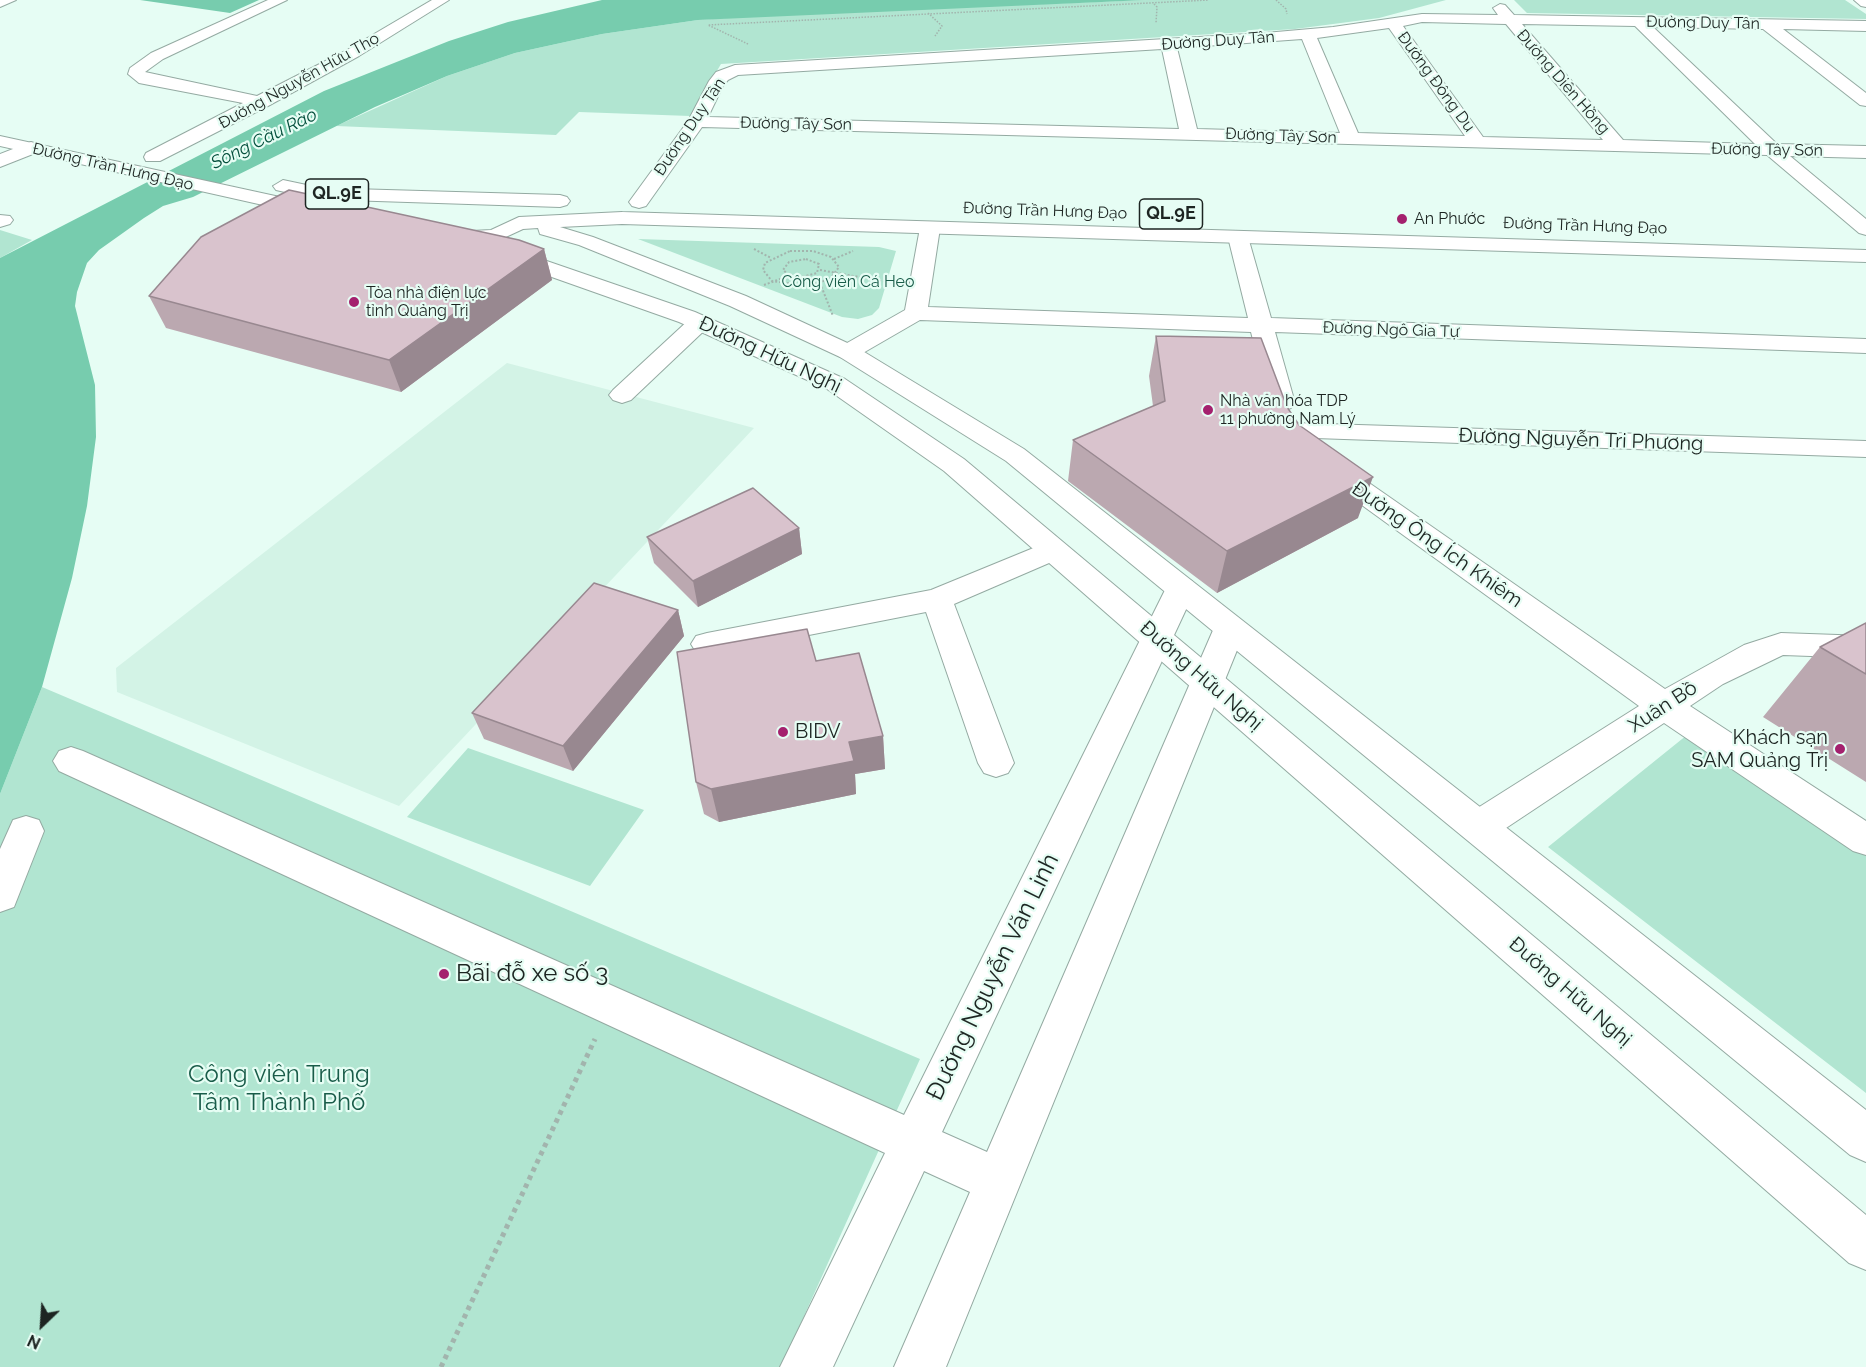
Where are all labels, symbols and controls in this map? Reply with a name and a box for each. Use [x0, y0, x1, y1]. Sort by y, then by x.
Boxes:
street label: Đường Duy Tân [1646, 12, 1760, 34]
street label: Đường Diên Hồng [1512, 26, 1614, 138]
street label: Đường Duy Tân [1161, 27, 1275, 55]
street label: Đường Đông Du [1393, 28, 1479, 136]
street label: Đường Nguyễn Hữu Thọ [215, 29, 383, 133]
street label: Đường Duy Tân [650, 75, 730, 179]
water label: Sông Cầu Rào [207, 104, 321, 174]
street label: Đường Tây Sơn [740, 113, 852, 135]
street label: Đường Tây Sơn [1225, 124, 1337, 148]
street label: Đường Trần Hưng Đạo [31, 139, 195, 195]
street label: Đường Tây Sơn [1711, 139, 1823, 161]
road number: QL.9E [306, 179, 368, 209]
street label: Đường Trần Hưng Đạo [963, 199, 1127, 223]
road number: QL.9E [1140, 199, 1202, 229]
place label: An Phước [1414, 209, 1485, 229]
marker: An Phước [1395, 212, 1409, 226]
street label: Đường Trần Hưng Đạo [1503, 214, 1667, 238]
park label: Công viên Cá Heo [782, 272, 914, 292]
place label: Tòa nhà điện lực tỉnh Quảng Trị [366, 283, 487, 321]
marker: Tòa nhà điện lực tỉnh Quảng Trị [347, 295, 361, 309]
street label: Đường Hữu Nghị [695, 311, 845, 399]
street label: Đường Ngô Gia Tự [1322, 318, 1460, 342]
place label: Nhà văn hóa TDP 11 phường Nam Lý [1220, 391, 1356, 429]
marker: Nhà văn hóa TDP 11 phường Nam Lý [1201, 403, 1215, 417]
street label: Đường Nguyễn Tri Phương [1458, 424, 1704, 456]
street label: Đường Ông Ích Khiêm [1347, 477, 1527, 613]
street label: Đường Hữu Nghị [1135, 616, 1267, 736]
street label: Xuân Bồ [1624, 676, 1702, 738]
place label: BIDV [795, 720, 841, 744]
marker: BIDV [776, 725, 790, 739]
place label: Khách sạn SAM Quảng Trị [1691, 726, 1828, 773]
marker: Khách sạn SAM Quảng Trị [1833, 742, 1847, 756]
street label: Đường Nguyễn Văn Linh [921, 849, 1065, 1105]
street label: Đường Hữu Nghị [1504, 932, 1636, 1052]
place label: Bãi đỗ xe số 3 [456, 960, 608, 988]
marker: Bãi đỗ xe số 3 [437, 967, 451, 981]
park label: Công viên Trung Tâm Thành Phố [188, 1061, 370, 1117]
north arrow [12, 1295, 72, 1355]
text: N [25, 1331, 44, 1353]

